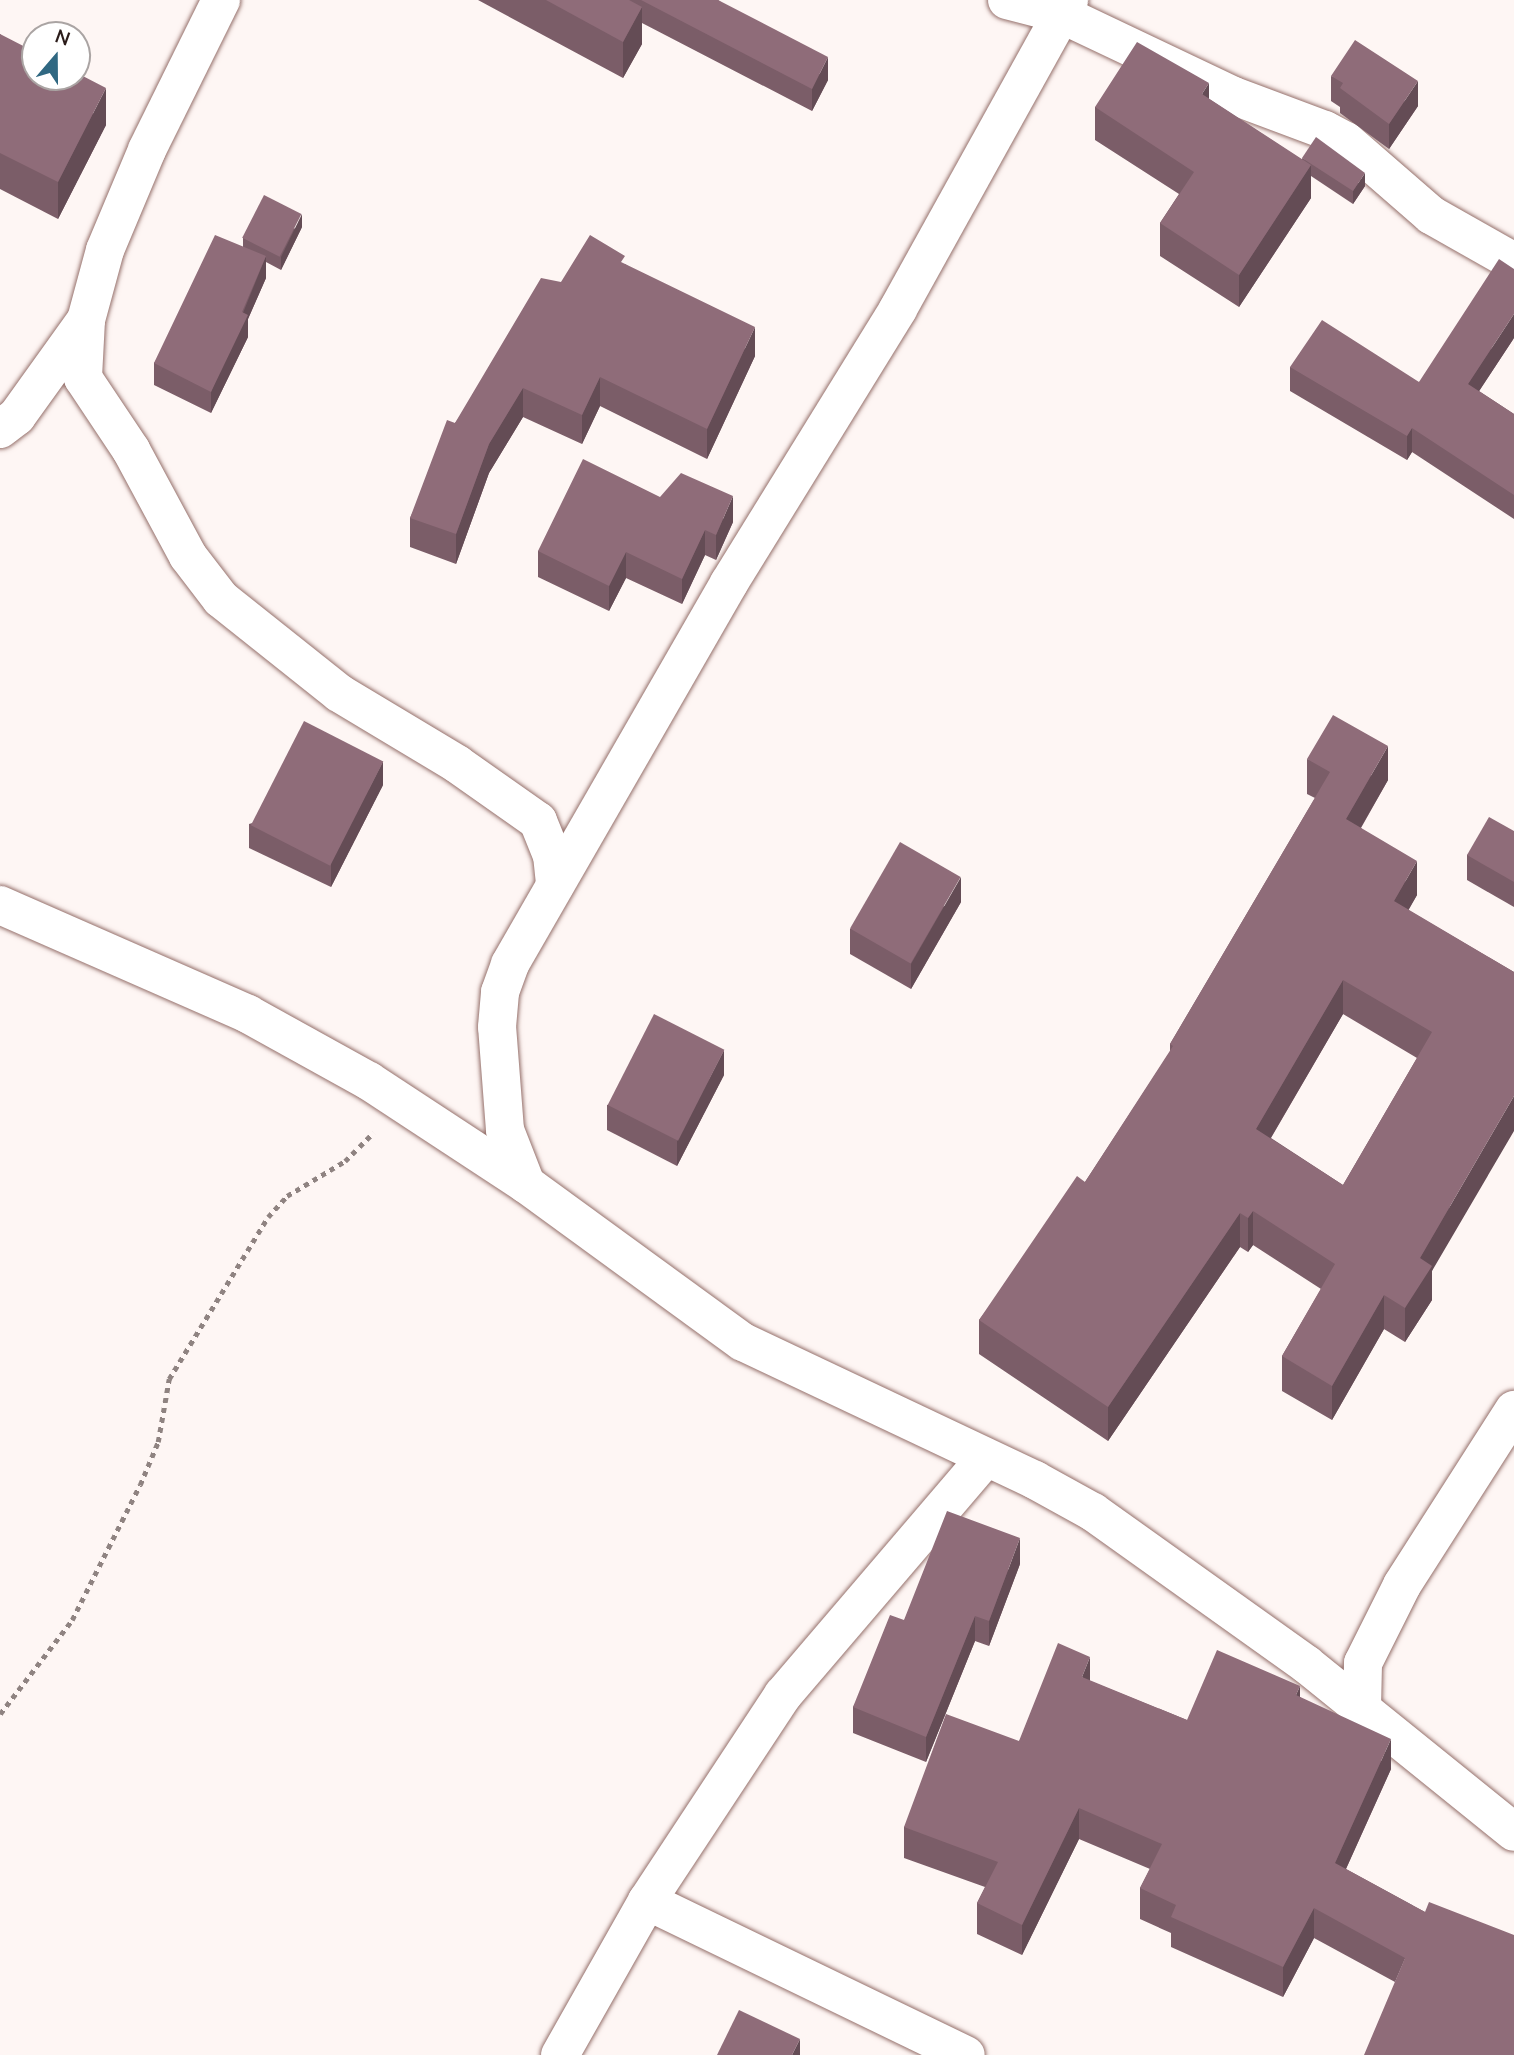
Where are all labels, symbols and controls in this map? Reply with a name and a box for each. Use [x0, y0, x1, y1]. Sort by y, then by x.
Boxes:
north arrow [21, 21, 91, 91]
text: N [51, 23, 74, 53]

